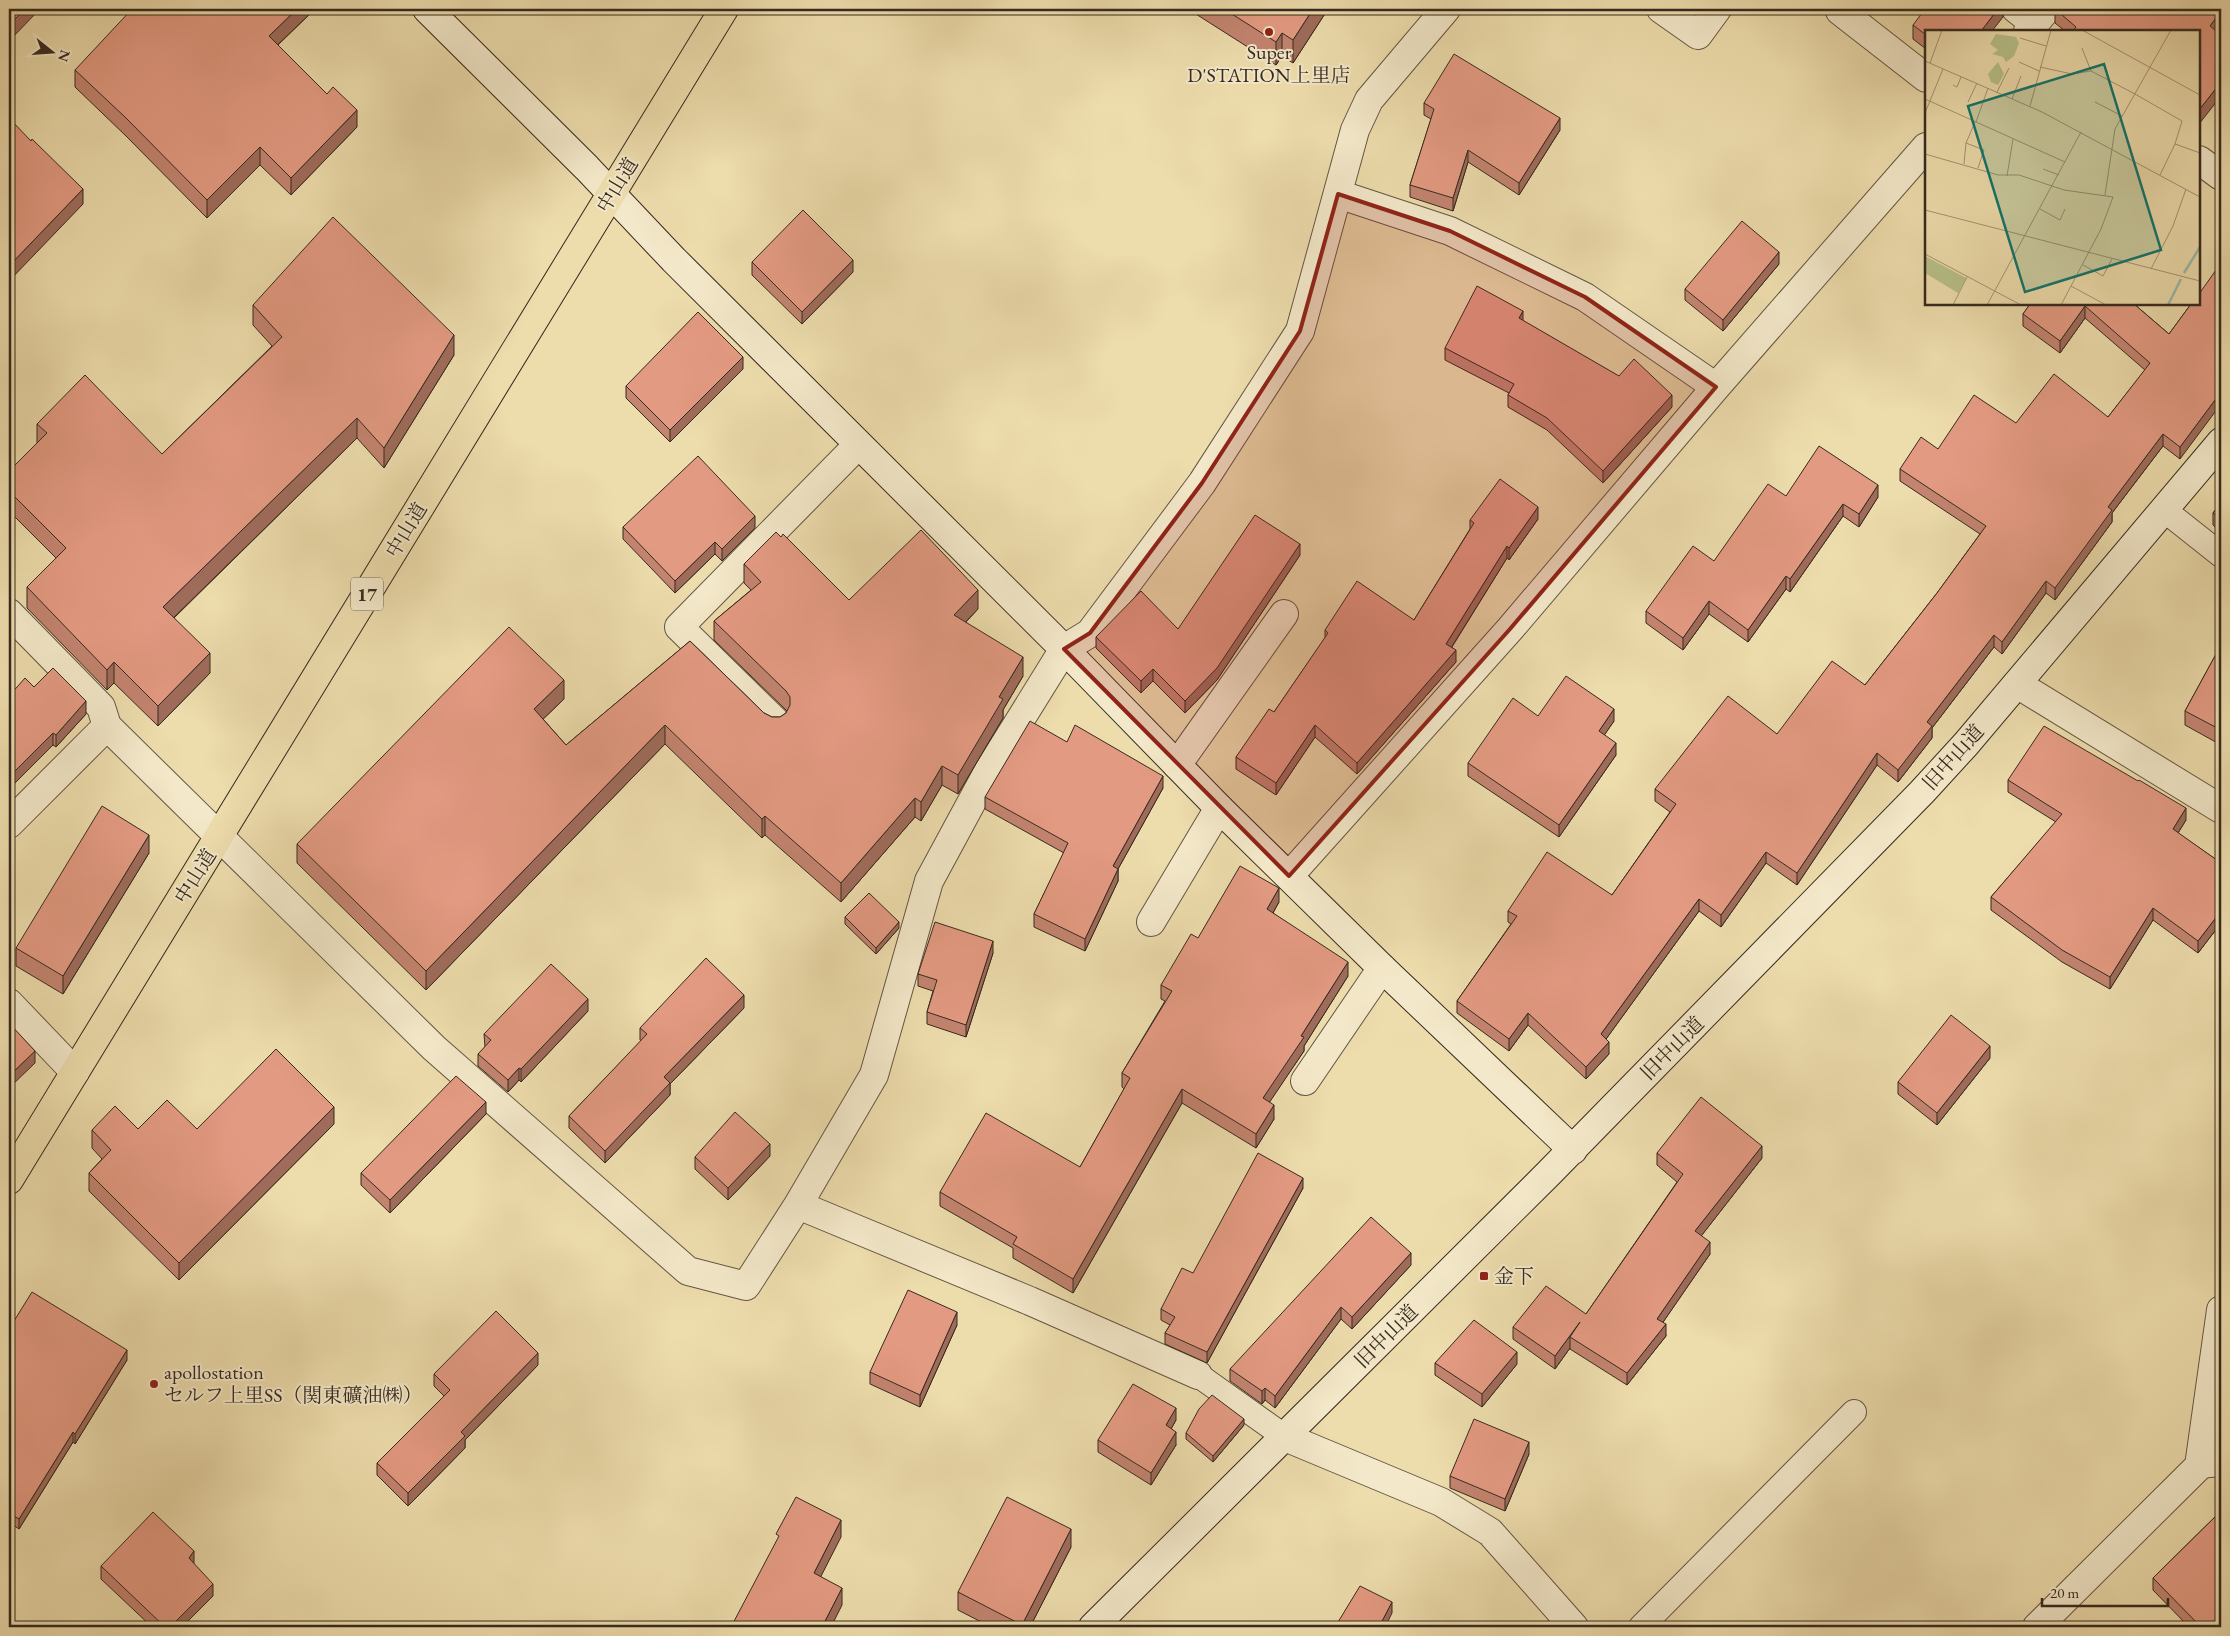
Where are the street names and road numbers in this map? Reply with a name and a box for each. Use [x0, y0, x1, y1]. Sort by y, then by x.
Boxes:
street label: 中山道 [590, 153, 644, 217]
street label: 中山道 [379, 498, 433, 562]
road number: 17 [351, 578, 383, 610]
street label: 旧中山道 [1917, 719, 1989, 795]
street label: 中山道 [168, 844, 222, 908]
street label: 旧中山道 [1635, 1011, 1709, 1085]
street label: 旧中山道 [1349, 1299, 1423, 1373]

